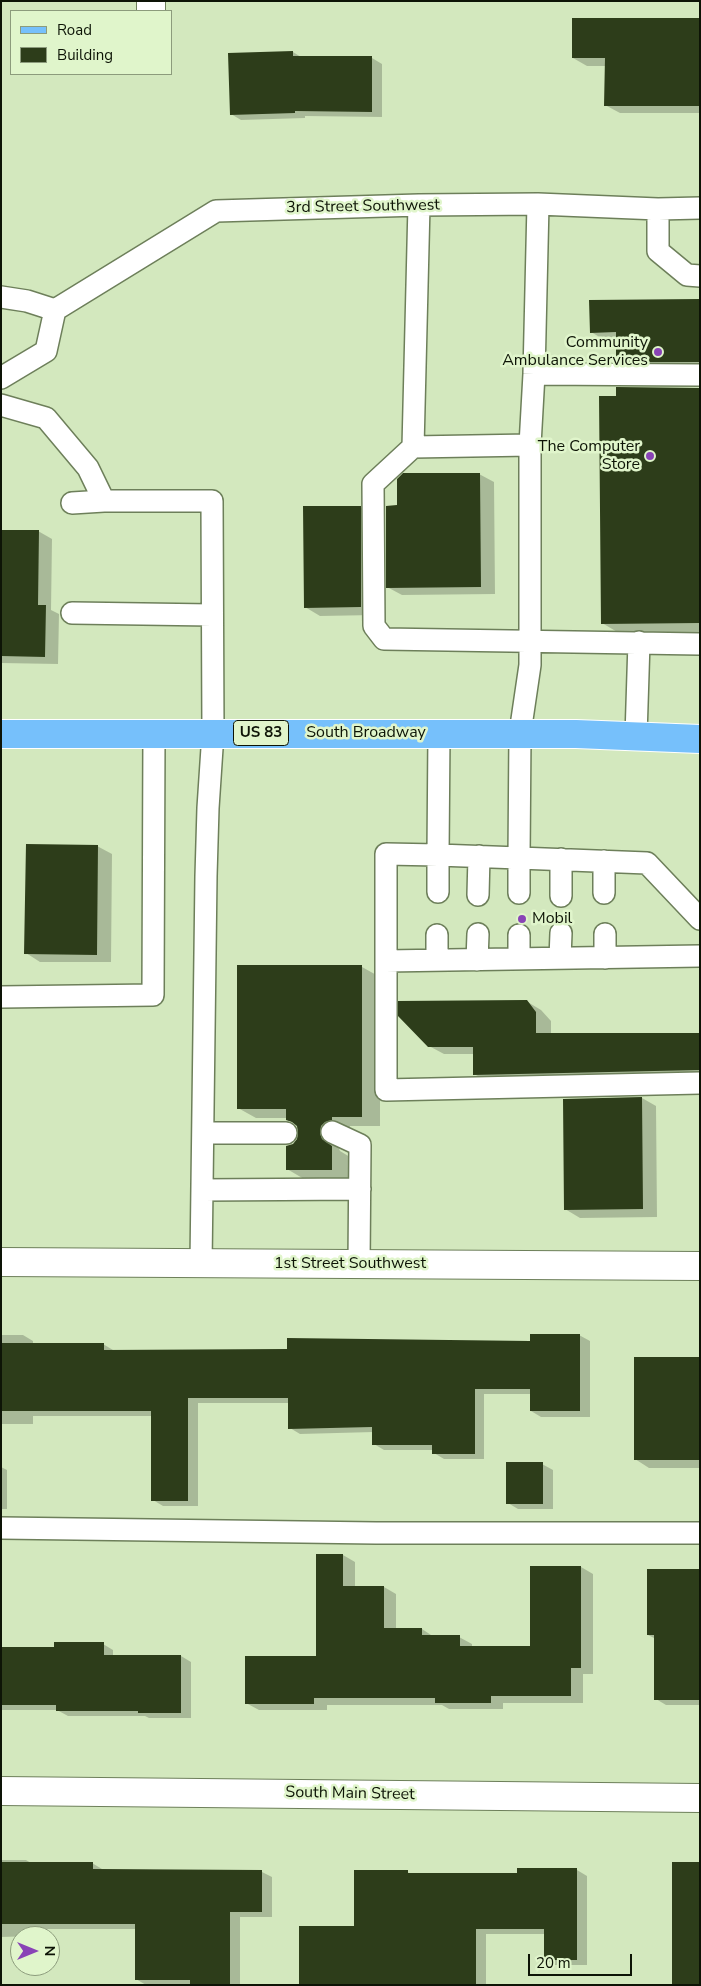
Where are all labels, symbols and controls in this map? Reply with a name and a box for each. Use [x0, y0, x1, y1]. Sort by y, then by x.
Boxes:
legend [10, 10, 172, 75]
text: Road [57, 20, 92, 40]
text: Building [57, 45, 113, 65]
street label: 3rd Street Southwest [286, 196, 440, 218]
place label: Community Ambulance Services [502, 333, 648, 371]
marker: Community Ambulance Services [652, 346, 664, 358]
place label: The Computer Store [538, 437, 640, 475]
marker: The Computer Store [644, 450, 656, 462]
road number: US 83 [234, 720, 288, 746]
street label: South Broadway [306, 723, 426, 743]
place label: Mobil [532, 909, 572, 929]
marker: Mobil [516, 913, 528, 925]
street label: 1st Street Southwest [274, 1254, 426, 1274]
street label: South Main Street [285, 1783, 415, 1805]
north arrow [10, 1926, 60, 1976]
scale bar [531, 1944, 635, 1976]
text: N [40, 1946, 59, 1956]
text: 20 m [536, 1953, 571, 1973]

